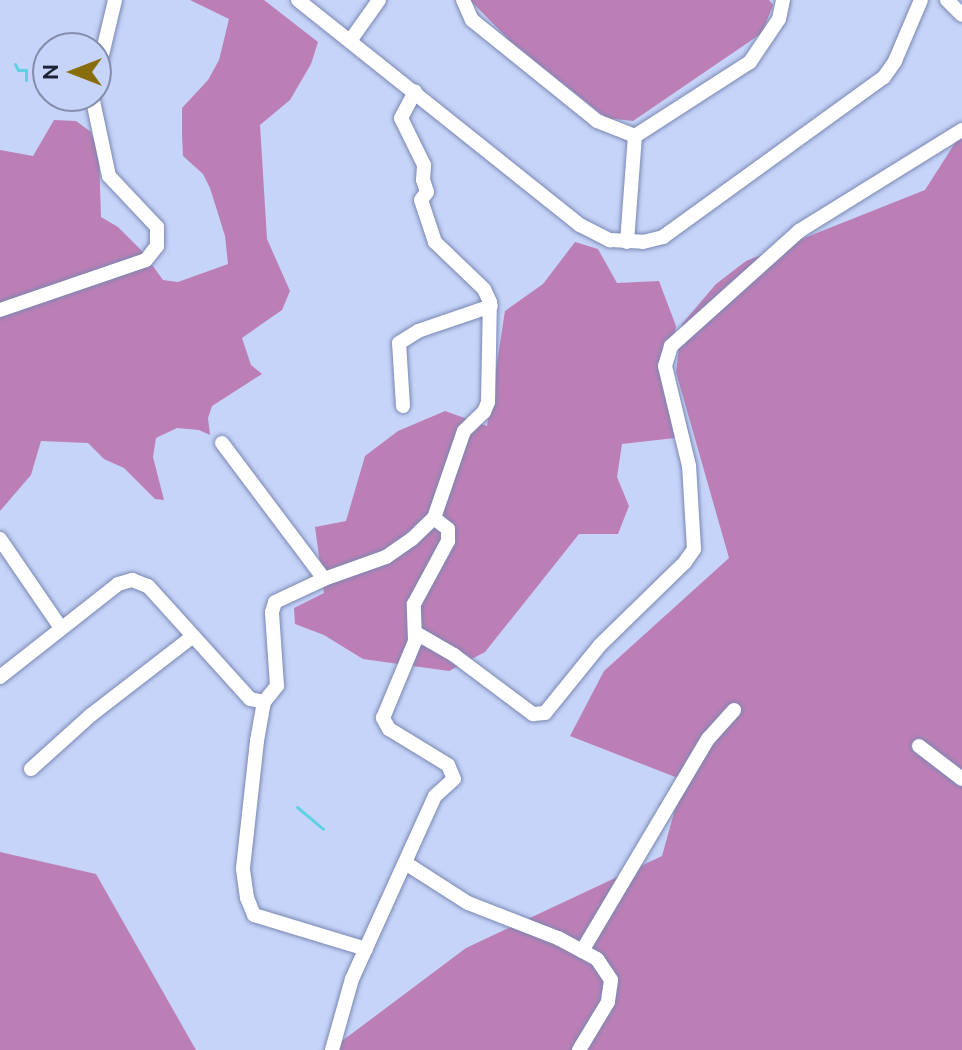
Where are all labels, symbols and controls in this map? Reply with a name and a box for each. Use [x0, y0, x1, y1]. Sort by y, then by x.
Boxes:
north arrow [32, 32, 112, 112]
text: N [37, 64, 62, 80]

